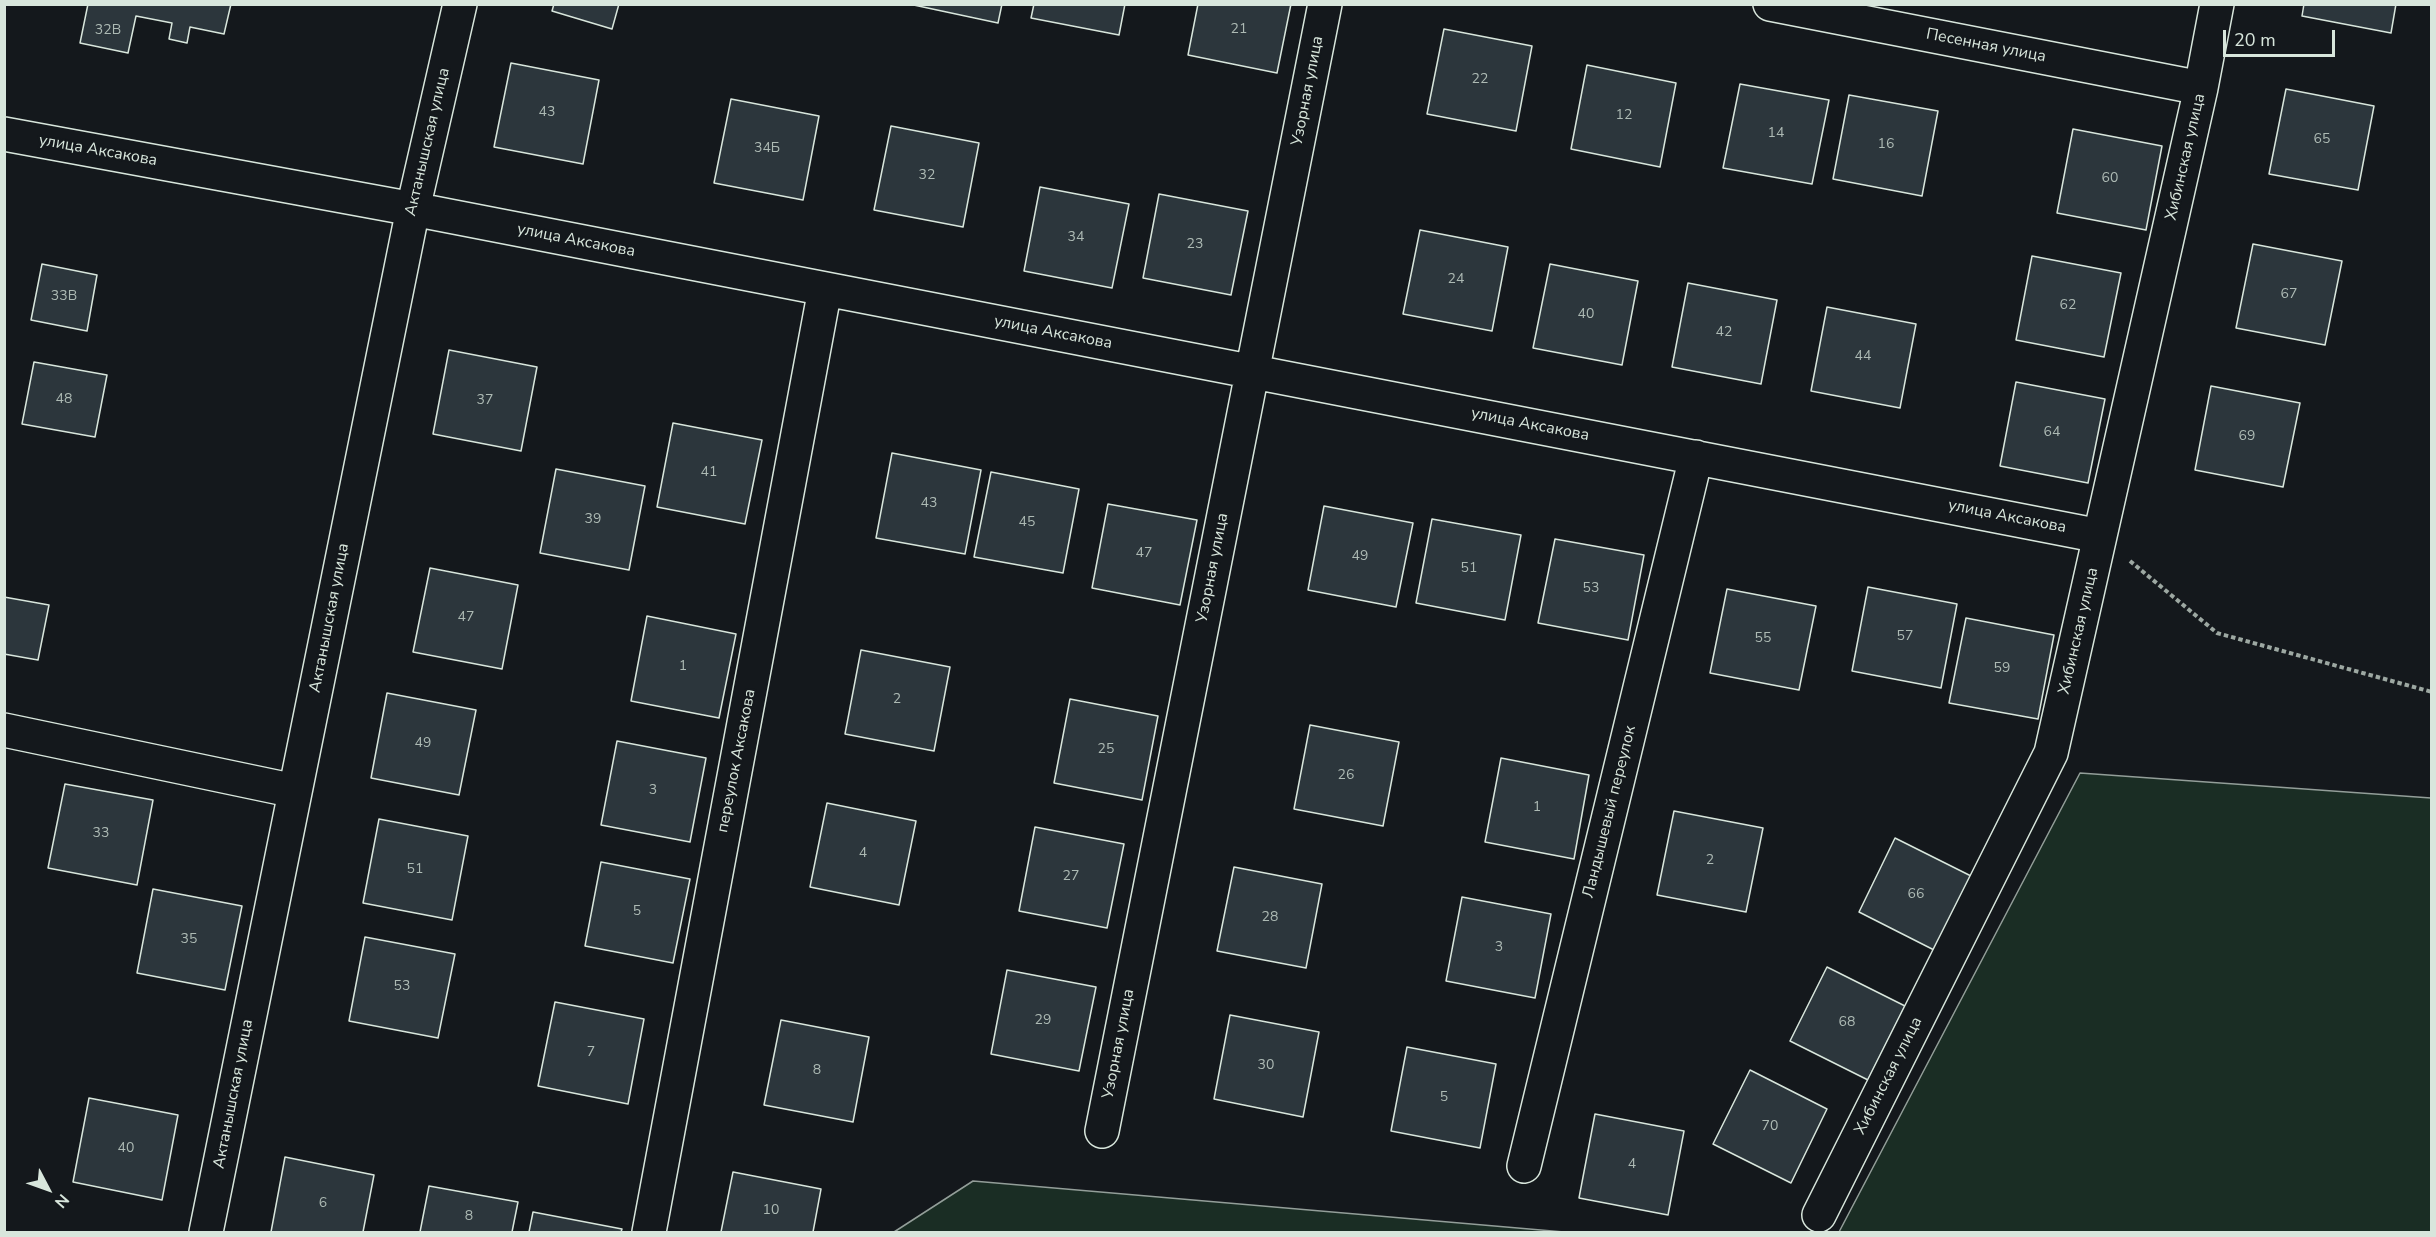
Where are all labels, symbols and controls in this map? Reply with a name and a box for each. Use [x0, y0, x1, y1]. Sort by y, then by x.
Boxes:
scale bar [2226, 18, 2338, 56]
house number: 21 [1231, 22, 1247, 38]
house number: 32В [95, 23, 121, 39]
street label: Песенная улица [1924, 25, 2048, 67]
text: 20 m [2234, 28, 2276, 52]
street label: Узорная улица [1288, 34, 1328, 148]
street label: Актанышская улица [402, 66, 454, 218]
house number: 22 [1472, 72, 1488, 88]
street label: Хибинская улица [2162, 92, 2210, 222]
house number: 43 [539, 105, 555, 121]
house number: 12 [1616, 108, 1632, 124]
house number: 14 [1768, 126, 1784, 142]
street label: улица Аксакова [37, 131, 159, 171]
house number: 65 [2314, 132, 2330, 148]
house number: 16 [1878, 137, 1894, 153]
house number: 34Б [754, 141, 780, 157]
house number: 32 [919, 168, 935, 184]
house number: 60 [2102, 171, 2118, 187]
street label: улица Аксакова [515, 220, 637, 262]
house number: 34 [1068, 230, 1084, 246]
house number: 23 [1187, 237, 1203, 253]
house number: 24 [1448, 272, 1464, 288]
house number: 67 [2281, 287, 2297, 303]
house number: 33В [51, 289, 77, 305]
house number: 62 [2060, 298, 2076, 314]
house number: 40 [1578, 307, 1594, 323]
street label: улица Аксакова [992, 312, 1114, 354]
house number: 42 [1716, 325, 1732, 341]
house number: 44 [1855, 349, 1871, 365]
house number: 48 [56, 392, 72, 408]
house number: 37 [477, 393, 493, 409]
street label: улица Аксакова [1469, 404, 1591, 446]
house number: 64 [2044, 425, 2060, 441]
house number: 69 [2239, 429, 2255, 445]
house number: 41 [701, 465, 717, 481]
house number: 43 [921, 496, 937, 512]
street label: улица Аксакова [1946, 496, 2068, 538]
street label: Узорная улица [1193, 511, 1233, 625]
house number: 39 [585, 512, 601, 528]
house number: 45 [1019, 515, 1035, 531]
street label: Актанышская улица [306, 542, 354, 694]
house number: 47 [1136, 546, 1152, 562]
house number: 49 [1352, 549, 1368, 565]
house number: 51 [1461, 561, 1477, 577]
street label: Хибинская улица [2055, 566, 2103, 696]
house number: 53 [1583, 581, 1599, 597]
house number: 47 [458, 610, 474, 626]
house number: 57 [1897, 629, 1913, 645]
house number: 55 [1755, 631, 1771, 647]
house number: 1 [679, 659, 687, 675]
house number: 59 [1994, 661, 2010, 677]
street label: переулок Аксакова [714, 688, 760, 834]
house number: 2 [893, 692, 901, 708]
street label: Ландышевый переулок [1579, 724, 1641, 900]
house number: 49 [415, 736, 431, 752]
house number: 25 [1098, 742, 1114, 758]
house number: 26 [1338, 768, 1354, 784]
house number: 3 [649, 783, 657, 799]
house number: 1 [1533, 800, 1541, 816]
house number: 33 [93, 826, 109, 842]
house number: 4 [859, 846, 867, 862]
house number: 2 [1706, 853, 1714, 869]
house number: 51 [407, 862, 423, 878]
house number: 27 [1063, 869, 1079, 885]
house number: 66 [1908, 887, 1924, 903]
house number: 5 [633, 904, 641, 920]
house number: 28 [1262, 910, 1278, 926]
house number: 35 [181, 932, 197, 948]
house number: 3 [1495, 940, 1503, 956]
house number: 53 [394, 979, 410, 995]
street label: Узорная улица [1099, 987, 1139, 1101]
house number: 29 [1035, 1013, 1051, 1029]
street label: Хибинская улица [1851, 1014, 1927, 1138]
house number: 68 [1839, 1015, 1855, 1031]
street label: Актанышская улица [210, 1018, 258, 1170]
house number: 7 [587, 1045, 595, 1061]
house number: 30 [1258, 1058, 1274, 1074]
house number: 8 [813, 1063, 821, 1079]
house number: 5 [1440, 1090, 1448, 1106]
house number: 70 [1762, 1119, 1778, 1135]
house number: 40 [118, 1141, 134, 1157]
house number: 4 [1628, 1157, 1636, 1173]
north arrow [18, 1159, 78, 1219]
text: N [49, 1189, 74, 1213]
house number: 6 [319, 1196, 327, 1212]
house number: 10 [763, 1203, 779, 1219]
house number: 8 [465, 1209, 473, 1225]

